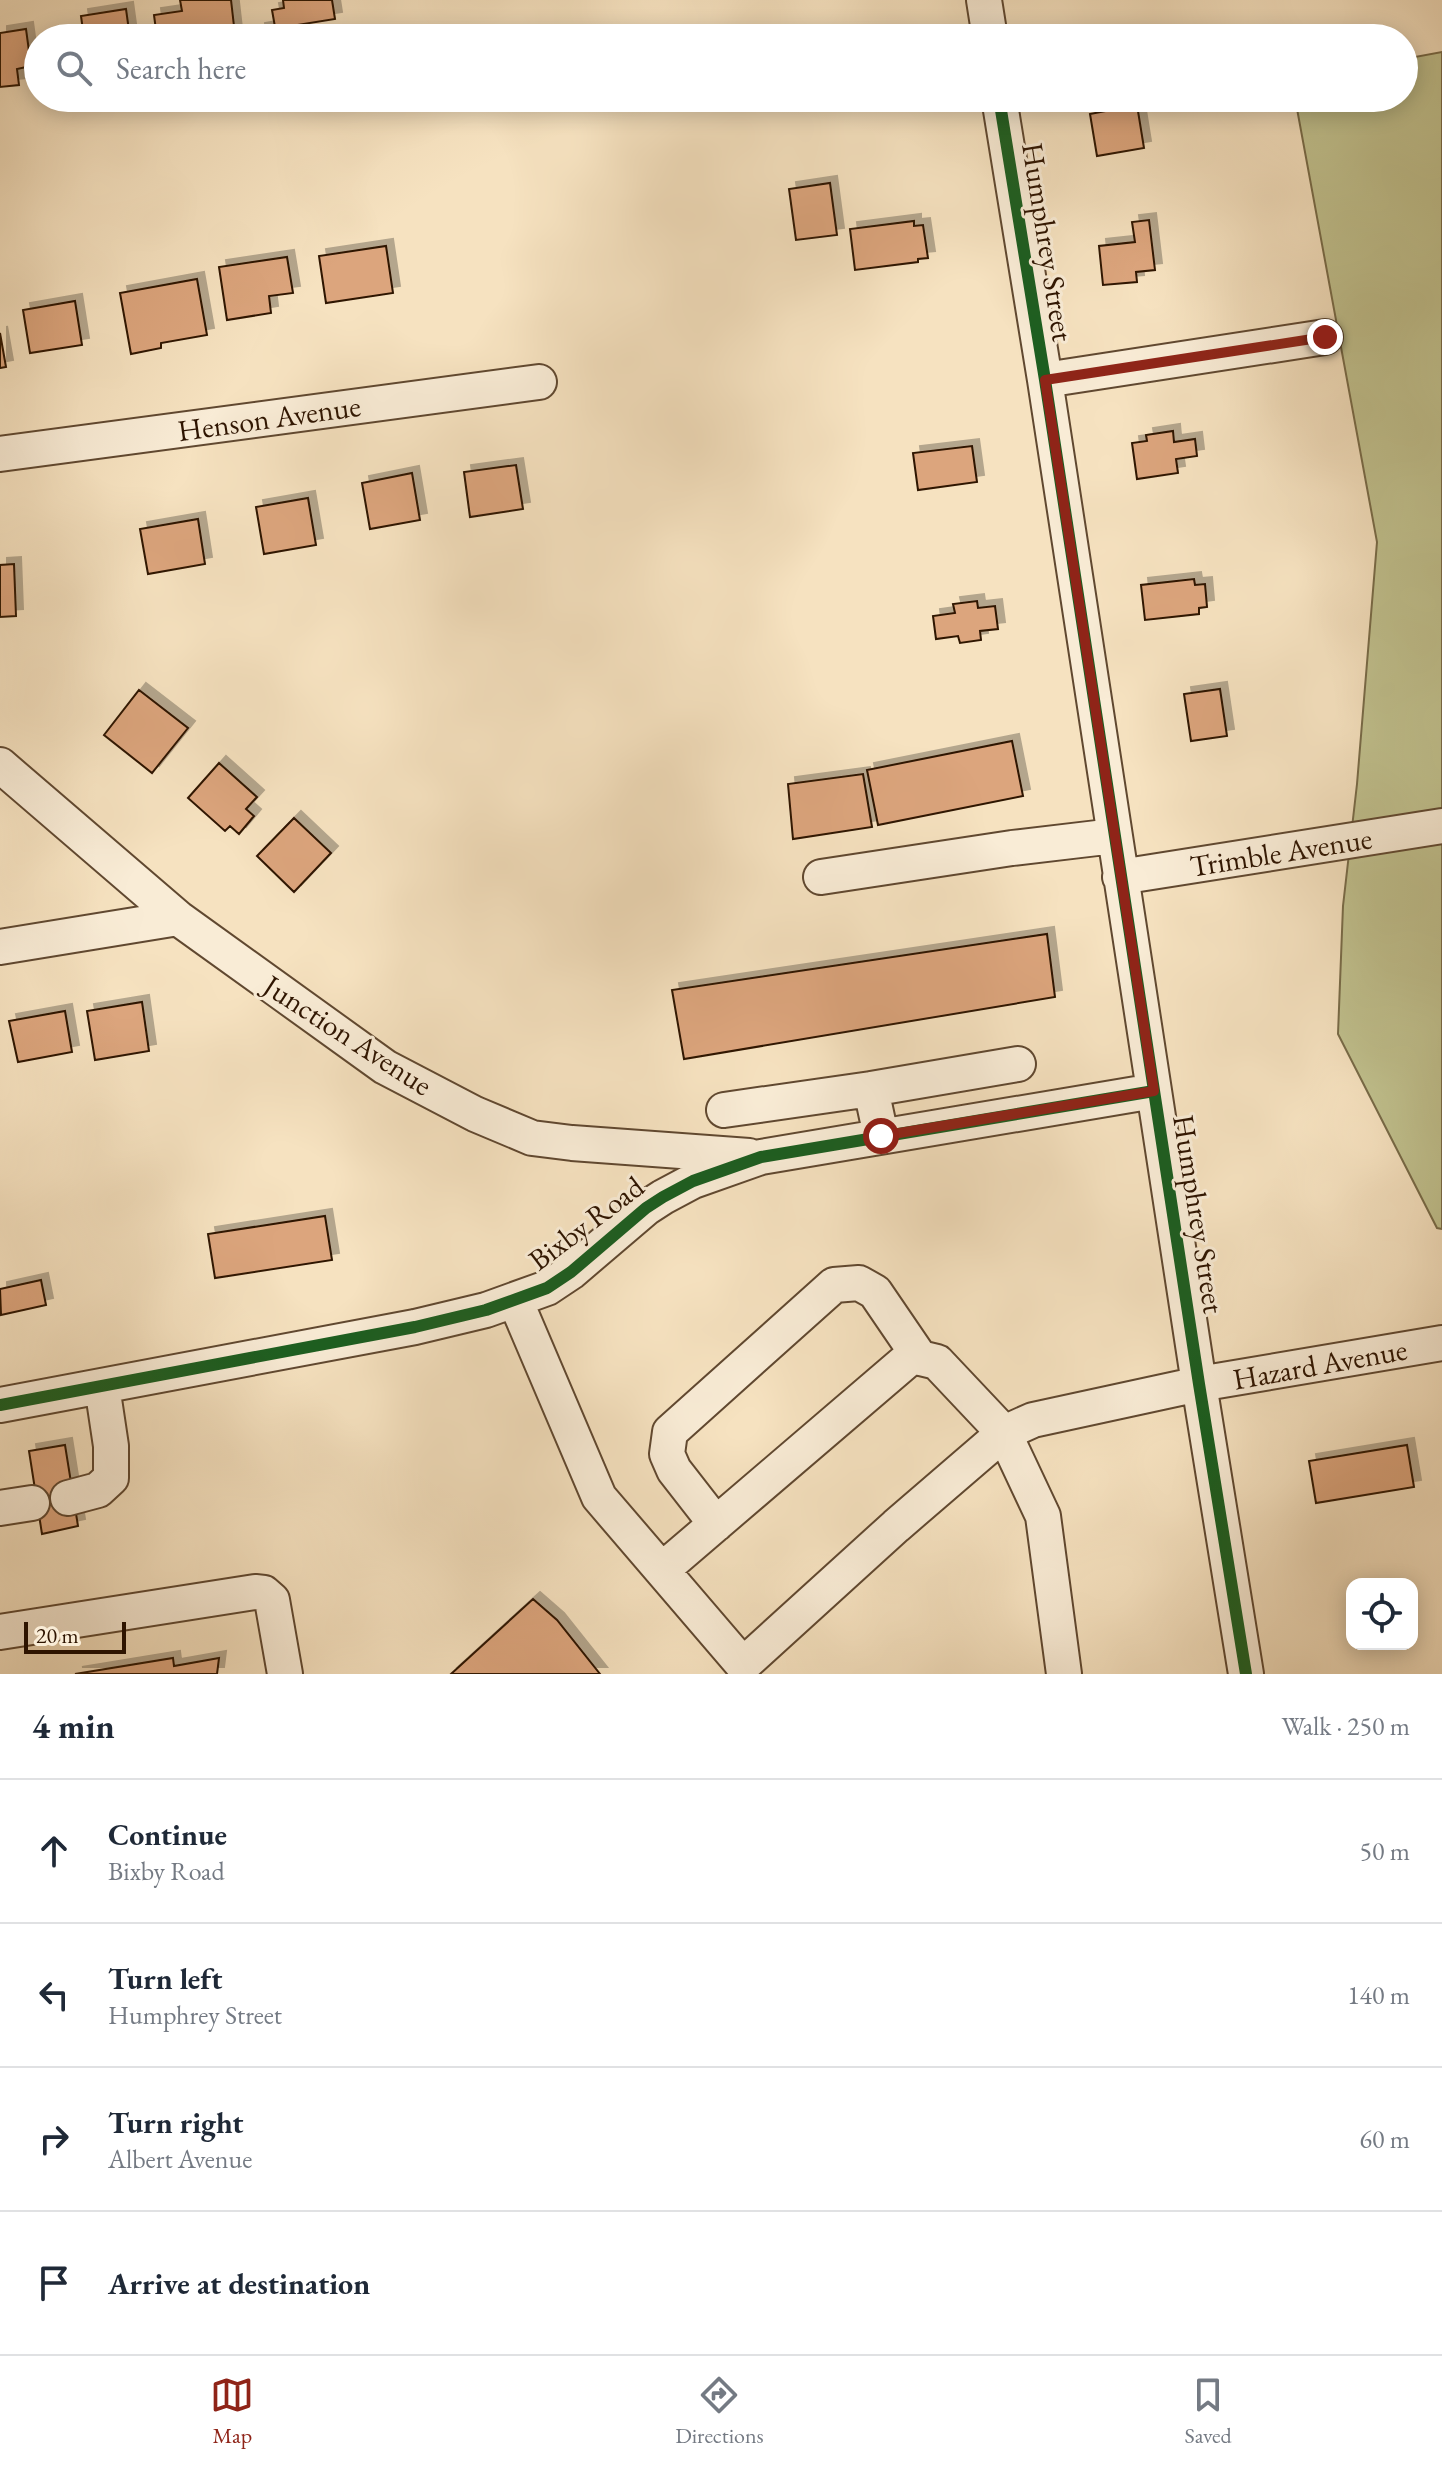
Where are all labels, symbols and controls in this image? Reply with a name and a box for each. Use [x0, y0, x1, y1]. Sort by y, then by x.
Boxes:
search box [24, 24, 1418, 112]
icon: search [52, 46, 96, 90]
text: Search here [116, 49, 246, 88]
street label: Humphrey Street [1013, 140, 1083, 345]
route end [1307, 319, 1343, 355]
street label: Henson Avenue [175, 386, 363, 450]
street label: Trimble Avenue [1187, 818, 1375, 886]
street label: Junction Avenue [254, 964, 440, 1104]
street label: Humphrey Street [1164, 1112, 1234, 1317]
route start [863, 1118, 899, 1154]
street label: Bixby Road [521, 1166, 652, 1279]
street label: Hazard Avenue [1230, 1329, 1410, 1399]
map controls [1346, 1578, 1418, 1650]
button: locate [1346, 1578, 1418, 1650]
scale bar [24, 1618, 126, 1654]
text: 20 m [36, 1621, 79, 1650]
text: 4 min [32, 1704, 115, 1748]
text: Walk · 250 m [1282, 1709, 1410, 1743]
text: Continue [108, 1815, 227, 1854]
icon: ahead [32, 1829, 76, 1873]
text: 50 m [1360, 1834, 1410, 1868]
text: Bixby Road [108, 1854, 225, 1888]
text: Turn left [108, 1959, 222, 1998]
icon: left [32, 1973, 76, 2017]
text: 140 m [1347, 1978, 1410, 2012]
text: Humphrey Street [108, 1998, 282, 2032]
text: Turn right [108, 2103, 244, 2142]
icon: right [32, 2117, 76, 2161]
text: 60 m [1360, 2122, 1410, 2156]
text: Albert Avenue [108, 2142, 252, 2176]
icon: arrive [32, 2261, 76, 2305]
text: Arrive at destination [108, 2264, 370, 2303]
tab: Map [210, 2373, 254, 2450]
tab: Directions [675, 2373, 764, 2450]
tab: Saved [1184, 2373, 1232, 2450]

